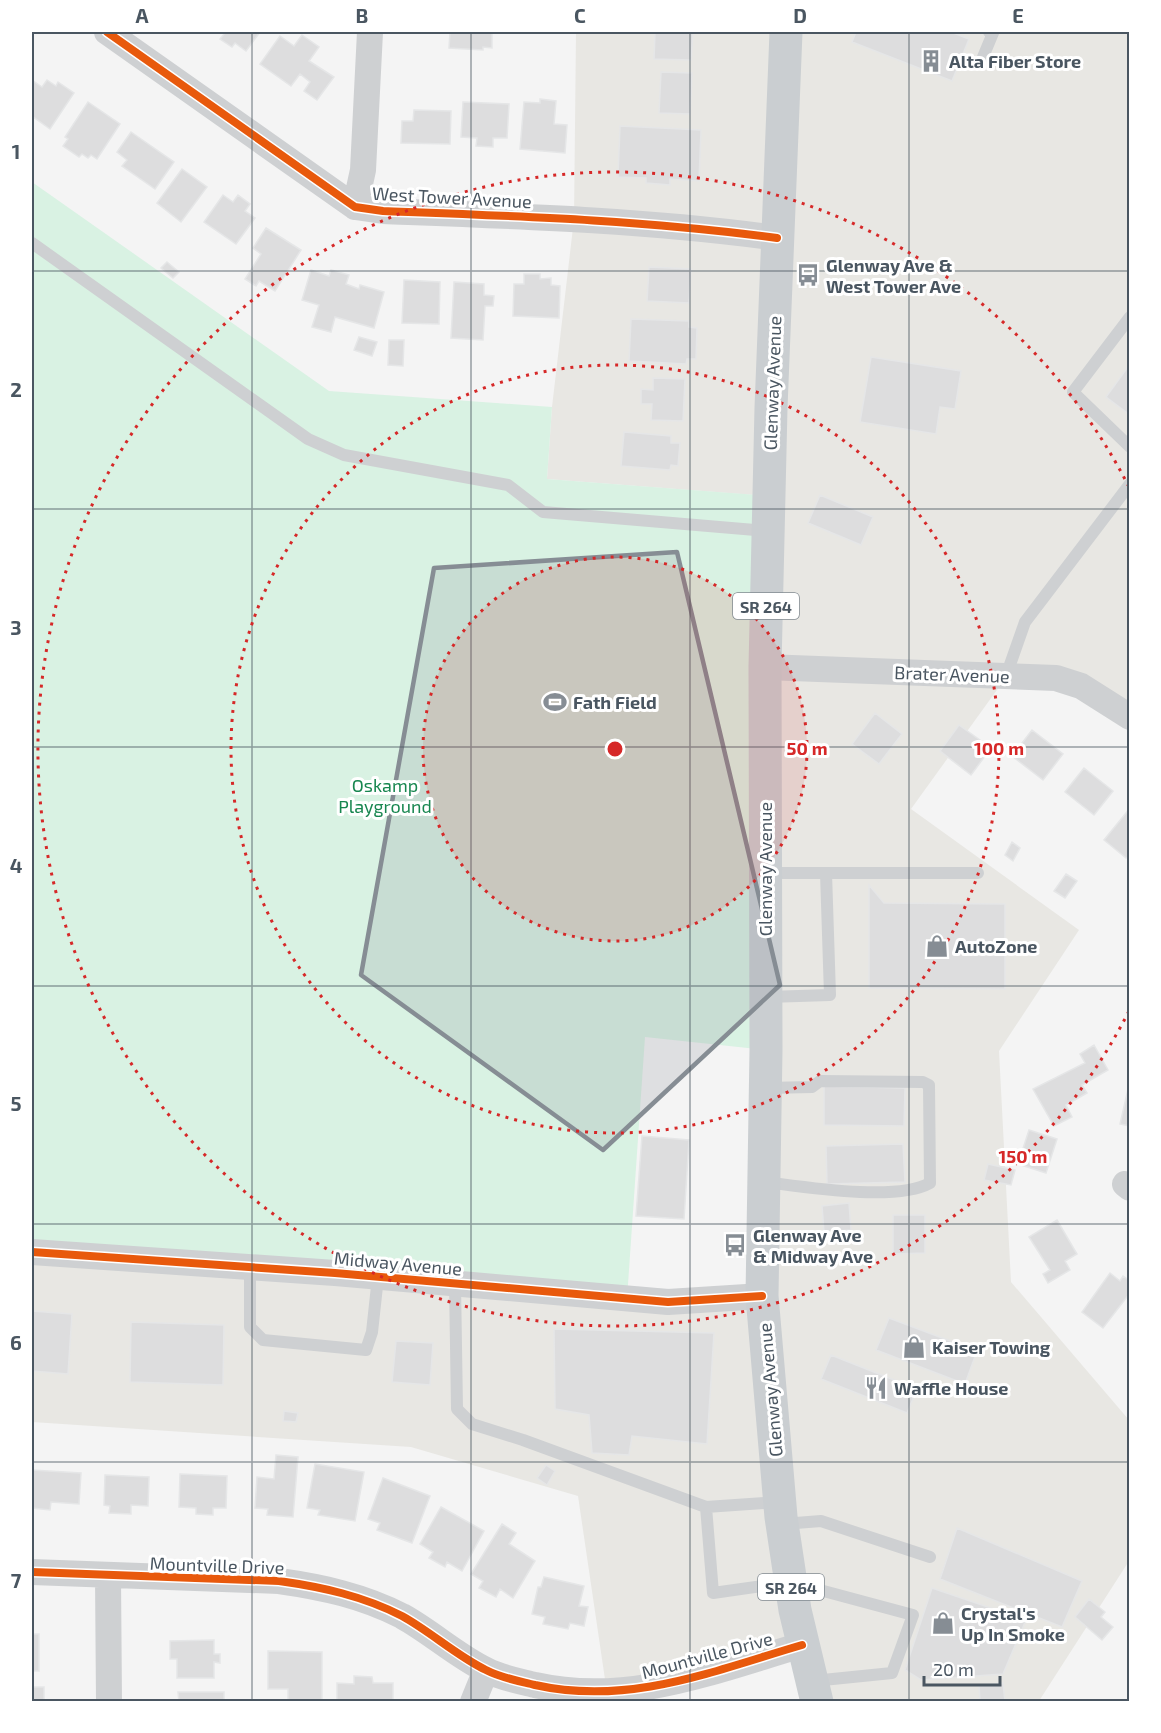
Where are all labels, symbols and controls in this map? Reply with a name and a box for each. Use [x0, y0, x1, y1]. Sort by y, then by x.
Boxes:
text: A [135, 3, 149, 27]
text: B [356, 3, 368, 27]
text: C [574, 3, 586, 27]
text: D [793, 3, 807, 27]
text: E [1012, 3, 1024, 27]
building icon: Alta Fiber Store [918, 48, 944, 74]
place label: Alta Fiber Store [949, 50, 1081, 72]
text: 1 [12, 139, 20, 163]
street label: West Tower Avenue [372, 182, 532, 212]
place label: Glenway Ave & West Tower Ave [826, 254, 961, 297]
bus stop icon: Glenway Ave & West Tower Ave [795, 262, 821, 288]
street label: Glenway Avenue [759, 315, 785, 451]
text: 2 [10, 377, 22, 401]
road number: SR 264 [733, 593, 799, 619]
text: 3 [10, 615, 22, 639]
street label: Brater Avenue [894, 661, 1010, 687]
sports icon: Fath Field [542, 689, 568, 715]
place label: Fath Field [573, 691, 657, 713]
text: 50 m [786, 737, 828, 759]
text: 100 m [974, 737, 1024, 759]
centre of rings [605, 739, 625, 759]
park label: Oskamp Playground [338, 774, 432, 817]
street label: Glenway Avenue [754, 802, 776, 936]
text: 4 [10, 853, 23, 877]
shop icon: AutoZone [924, 933, 950, 959]
place label: AutoZone [955, 935, 1037, 957]
text: 5 [10, 1091, 22, 1115]
text: 150 m [999, 1145, 1047, 1167]
place label: Glenway Ave & Midway Ave [753, 1224, 873, 1267]
bus stop icon: Glenway Ave & Midway Ave [722, 1232, 748, 1258]
street label: Midway Avenue [333, 1246, 463, 1280]
street label: Glenway Avenue [753, 1322, 787, 1458]
text: 6 [10, 1330, 22, 1354]
shop icon: Kaiser Towing [901, 1334, 927, 1360]
place label: Kaiser Towing [932, 1336, 1051, 1358]
restaurant icon: Waffle House [863, 1375, 889, 1401]
place label: Waffle House [894, 1377, 1008, 1399]
street label: Mountville Drive [149, 1552, 285, 1578]
text: 7 [11, 1568, 22, 1592]
road number: SR 264 [758, 1574, 824, 1600]
place label: Crystal's Up In Smoke [961, 1602, 1065, 1645]
shop icon: Crystal's Up In Smoke [930, 1610, 956, 1636]
street label: Mountville Drive [639, 1627, 775, 1683]
scale bar [924, 1649, 1000, 1687]
text: 20 m [933, 1658, 974, 1680]

